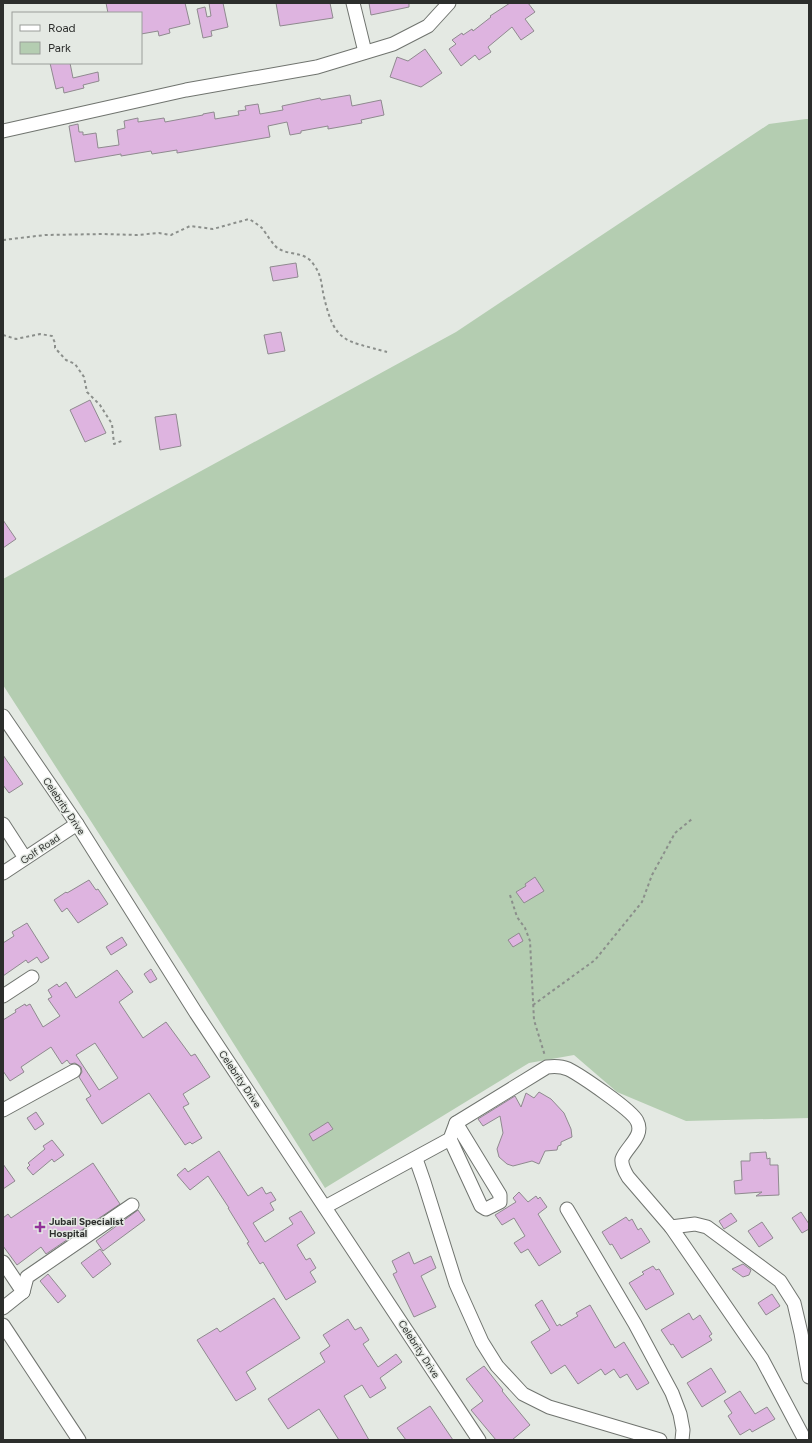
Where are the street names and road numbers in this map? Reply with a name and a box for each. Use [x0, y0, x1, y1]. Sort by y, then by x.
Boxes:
street label: Celebrity Drive [40, 775, 88, 838]
street label: Golf Road [18, 831, 62, 867]
street label: Celebrity Drive [216, 1048, 264, 1111]
street label: Celebrity Drive [395, 1318, 443, 1381]

